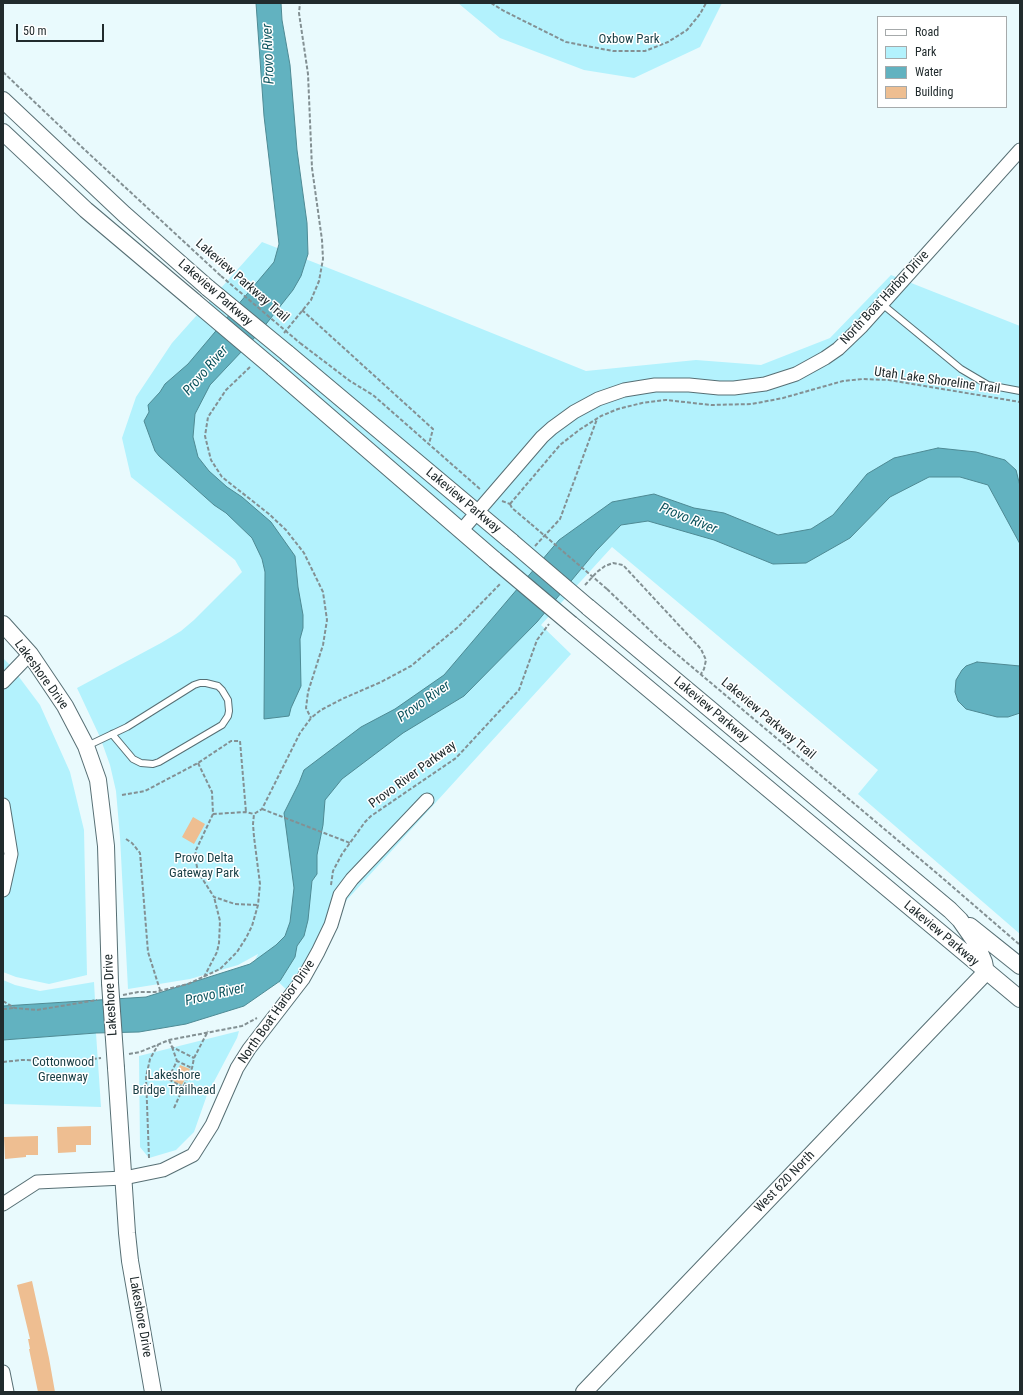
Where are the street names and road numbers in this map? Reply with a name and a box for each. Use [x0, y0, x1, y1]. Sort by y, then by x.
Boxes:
street label: Lakeview Parkway Trail [192, 236, 292, 326]
street label: North Boat Harbor Drive [837, 248, 933, 348]
street label: Lakeview Parkway [175, 256, 255, 330]
street label: Utah Lake Shoreline Trail [873, 364, 1001, 398]
street label: Lakeview Parkway [422, 465, 504, 537]
street label: Lakeshore Drive [11, 637, 71, 713]
street label: Lakeview Parkway [670, 674, 752, 746]
street label: Lakeview Parkway Trail [718, 675, 818, 763]
street label: Provo River Parkway [366, 738, 460, 812]
street label: Lakeview Parkway [900, 898, 982, 970]
street label: Lakeshore Drive [101, 954, 121, 1036]
street label: North Boat Harbor Drive [235, 957, 319, 1067]
street label: West 620 North [752, 1148, 818, 1216]
street label: Lakeshore Drive [125, 1275, 155, 1359]

